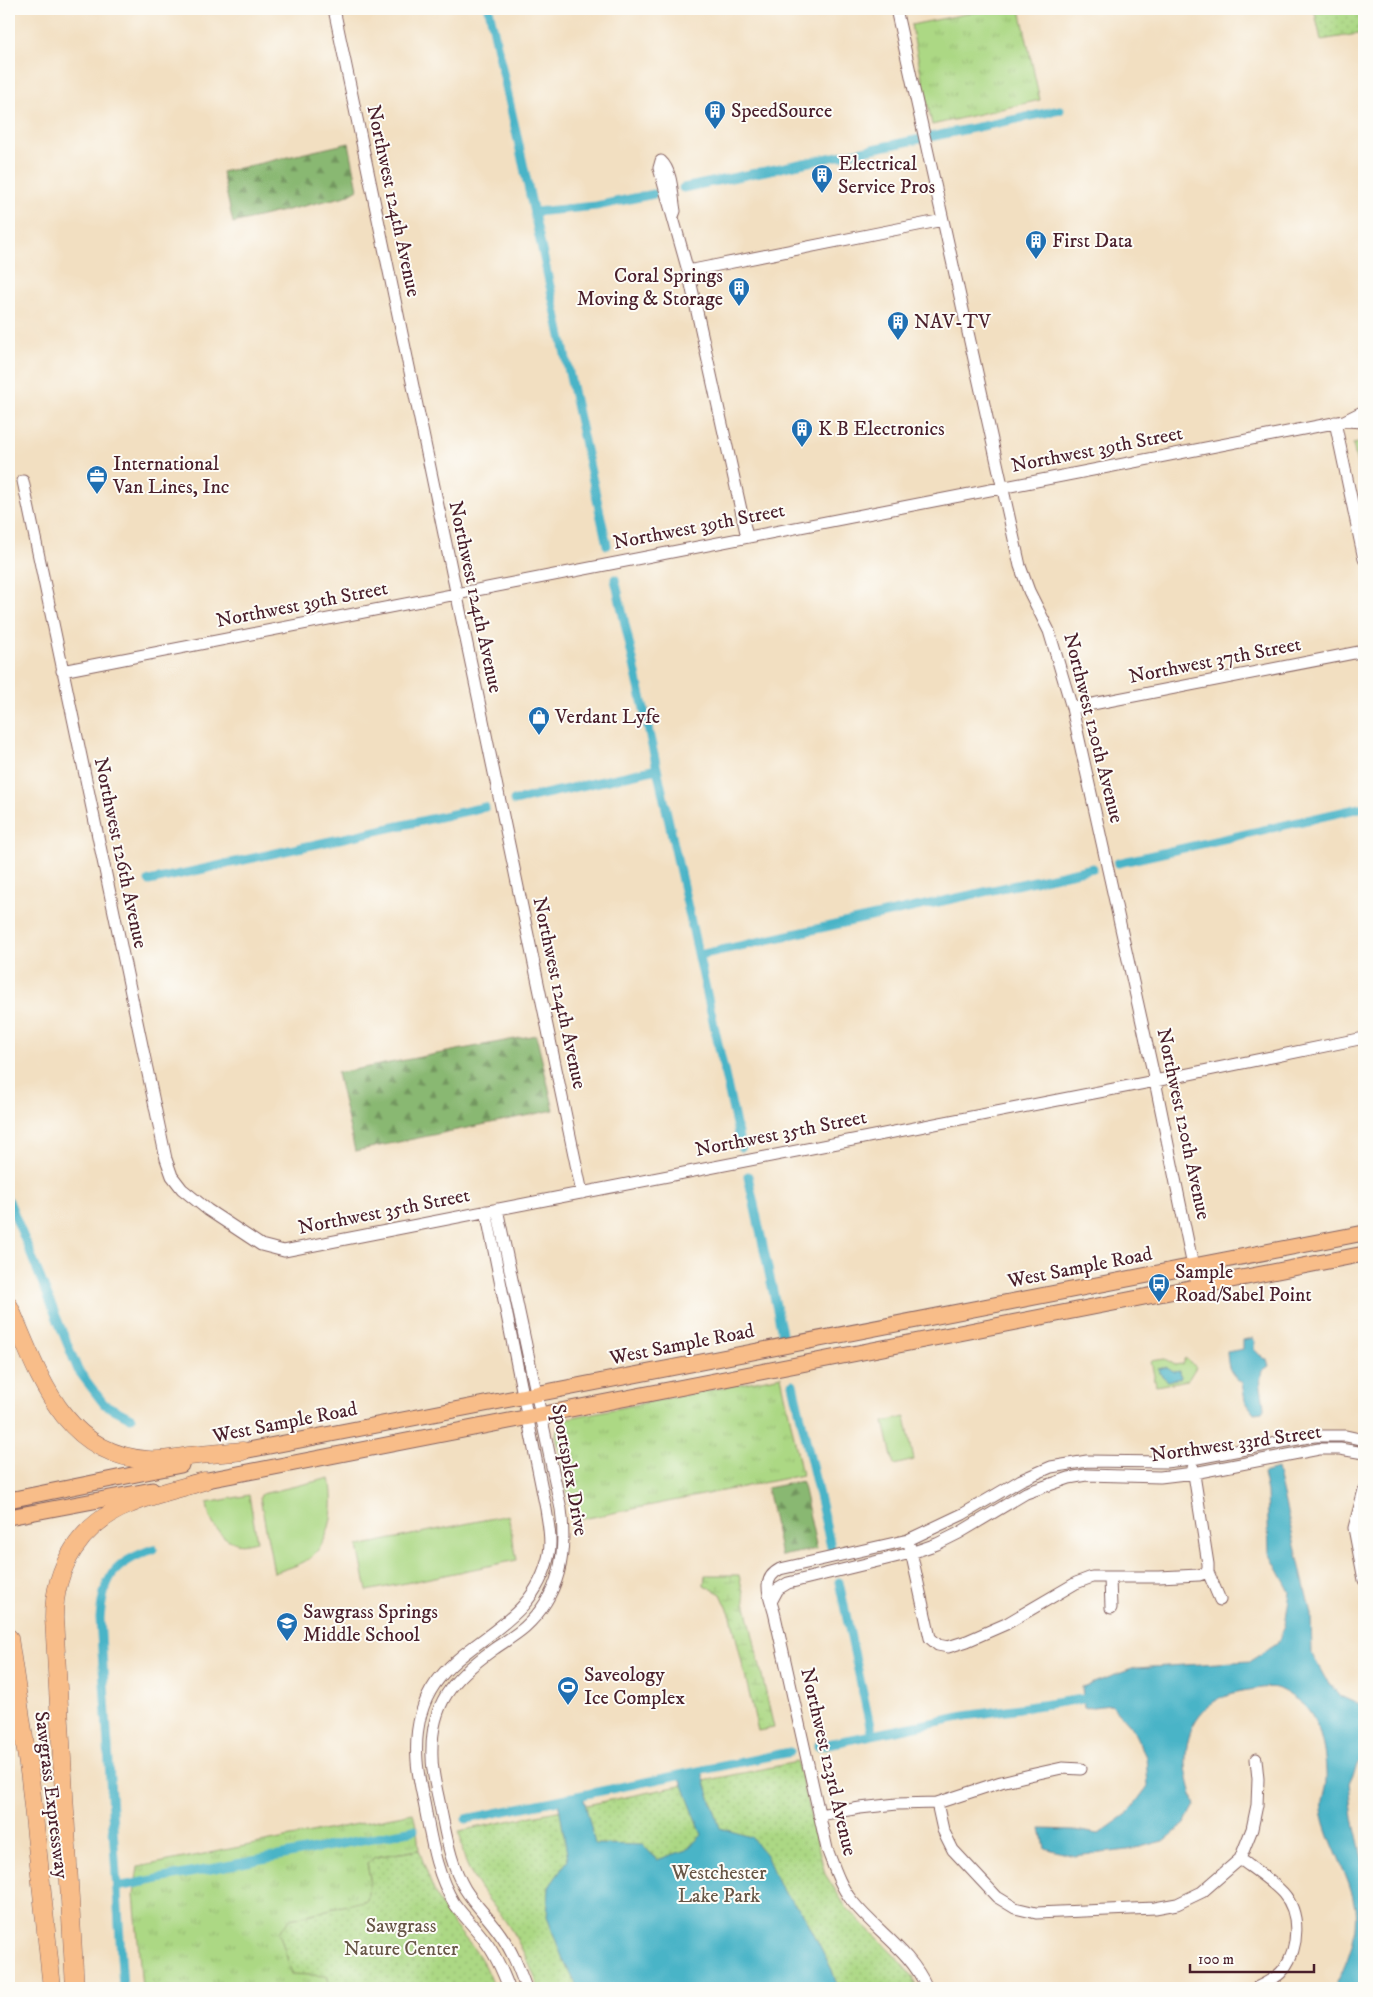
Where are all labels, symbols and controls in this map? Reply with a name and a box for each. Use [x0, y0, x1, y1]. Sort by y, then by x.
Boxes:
building icon: SpeedSource [703, 99, 727, 130]
place label: SpeedSource [731, 99, 832, 124]
street label: Northwest 124th Avenue [360, 103, 426, 299]
place label: Electrical Service Pros [838, 152, 935, 200]
building icon: Electrical Service Pros [810, 163, 834, 194]
building icon: First Data [1024, 229, 1048, 260]
place label: First Data [1052, 229, 1133, 254]
place label: Coral Springs Moving & Storage [577, 264, 723, 312]
building icon: Coral Springs Moving & Storage [727, 276, 751, 307]
building icon: NAV-TV [886, 310, 910, 341]
place label: NAV-TV [914, 310, 991, 335]
building icon: K B Electronics [790, 417, 814, 448]
place label: K B Electronics [818, 417, 945, 442]
street label: Northwest 39th Street [1009, 421, 1185, 479]
place label: International Van Lines, Inc [112, 452, 230, 500]
office icon: International Van Lines, Inc [85, 464, 109, 495]
street label: Northwest 39th Street [611, 498, 787, 556]
street label: Northwest 124th Avenue [442, 499, 508, 695]
street label: Northwest 39th Street [214, 576, 390, 634]
street label: Northwest 120th Avenue [1057, 630, 1129, 826]
street label: Northwest 37th Street [1127, 632, 1303, 690]
shop icon: Verdant Lyfe [527, 705, 551, 736]
place label: Verdant Lyfe [554, 705, 660, 730]
street label: Northwest 126th Avenue [88, 755, 152, 951]
street label: Northwest 124th Avenue [526, 895, 592, 1091]
street label: Northwest 120th Avenue [1150, 1026, 1216, 1222]
street label: Northwest 35th Street [693, 1105, 869, 1163]
street label: Northwest 35th Street [296, 1183, 472, 1241]
street label: West Sample Road [1005, 1242, 1154, 1294]
place label: Sample Road/Sabel Point [1175, 1260, 1312, 1308]
bus stop icon: Sample Road/Sabel Point [1147, 1272, 1171, 1303]
street label: West Sample Road [607, 1319, 756, 1371]
street label: West Sample Road [210, 1397, 359, 1449]
street label: Sportsplex Drive [545, 1402, 593, 1538]
street label: Northwest 33rd Street [1149, 1420, 1323, 1468]
place label: Sawgrass Springs Middle School [303, 1600, 438, 1648]
school or university icon: Sawgrass Springs Middle School [275, 1611, 299, 1642]
place label: Saveology Ice Complex [584, 1663, 685, 1711]
street label: Northwest 123rd Avenue [794, 1666, 862, 1858]
sports icon: Saveology Ice Complex [556, 1675, 580, 1706]
street label: Sawgrass Expressway [28, 1710, 74, 1881]
park label: Westchester Lake Park [671, 1861, 767, 1909]
park label: Sawgrass Nature Center [344, 1914, 459, 1962]
scale bar [1190, 1942, 1314, 1974]
text: 100 m [1198, 1950, 1234, 1969]

